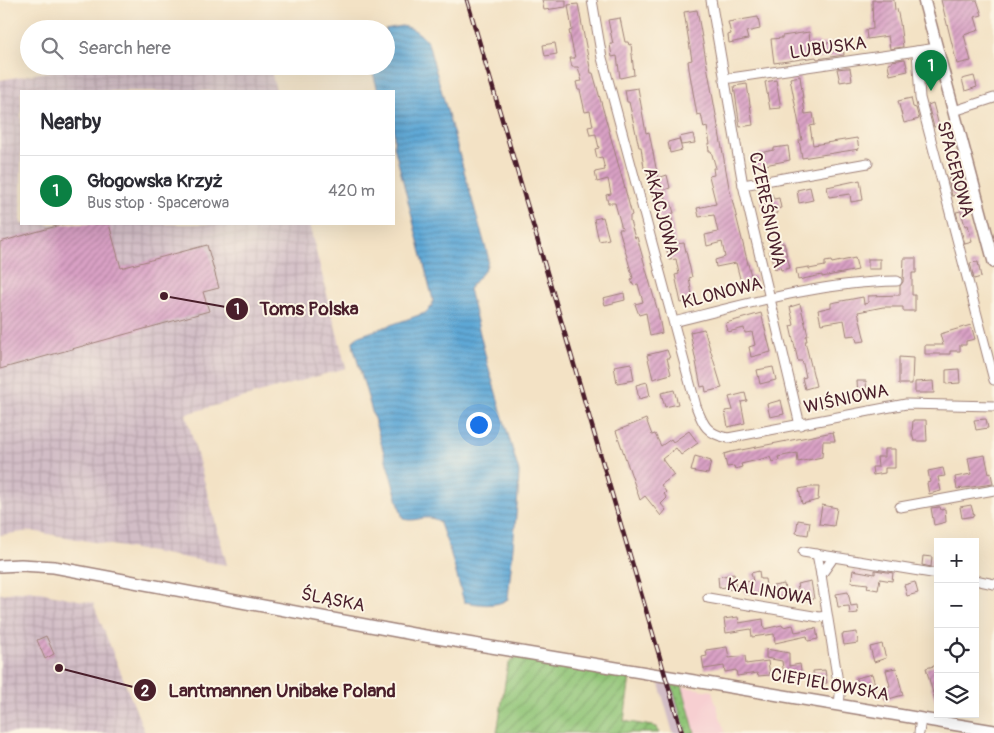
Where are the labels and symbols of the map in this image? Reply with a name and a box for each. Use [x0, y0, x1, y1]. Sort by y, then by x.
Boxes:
street label: LUBUSKA [788, 31, 868, 65]
pin: 1 [915, 50, 947, 91]
street label: SPACEROWA [931, 118, 979, 220]
street label: CZEREŚNIOWA [744, 150, 791, 270]
street label: AKACJOWA [638, 165, 684, 259]
street label: KLONOWA [679, 272, 765, 314]
callout: Toms Polska [224, 292, 368, 326]
text: Toms Polska [258, 297, 359, 321]
text: 1 [234, 300, 240, 319]
street label: WIŚNIOWA [802, 379, 891, 419]
your location [466, 412, 492, 438]
street label: KALINOWA [725, 573, 815, 611]
street label: ŚLĄSKA [299, 583, 367, 618]
street label: CIEPIELOWSKA [769, 663, 891, 707]
callout: Lantmannen Unibake Poland [133, 673, 405, 707]
text: Lantmannen Unibake Poland [168, 679, 396, 703]
text: 2 [141, 682, 149, 701]

